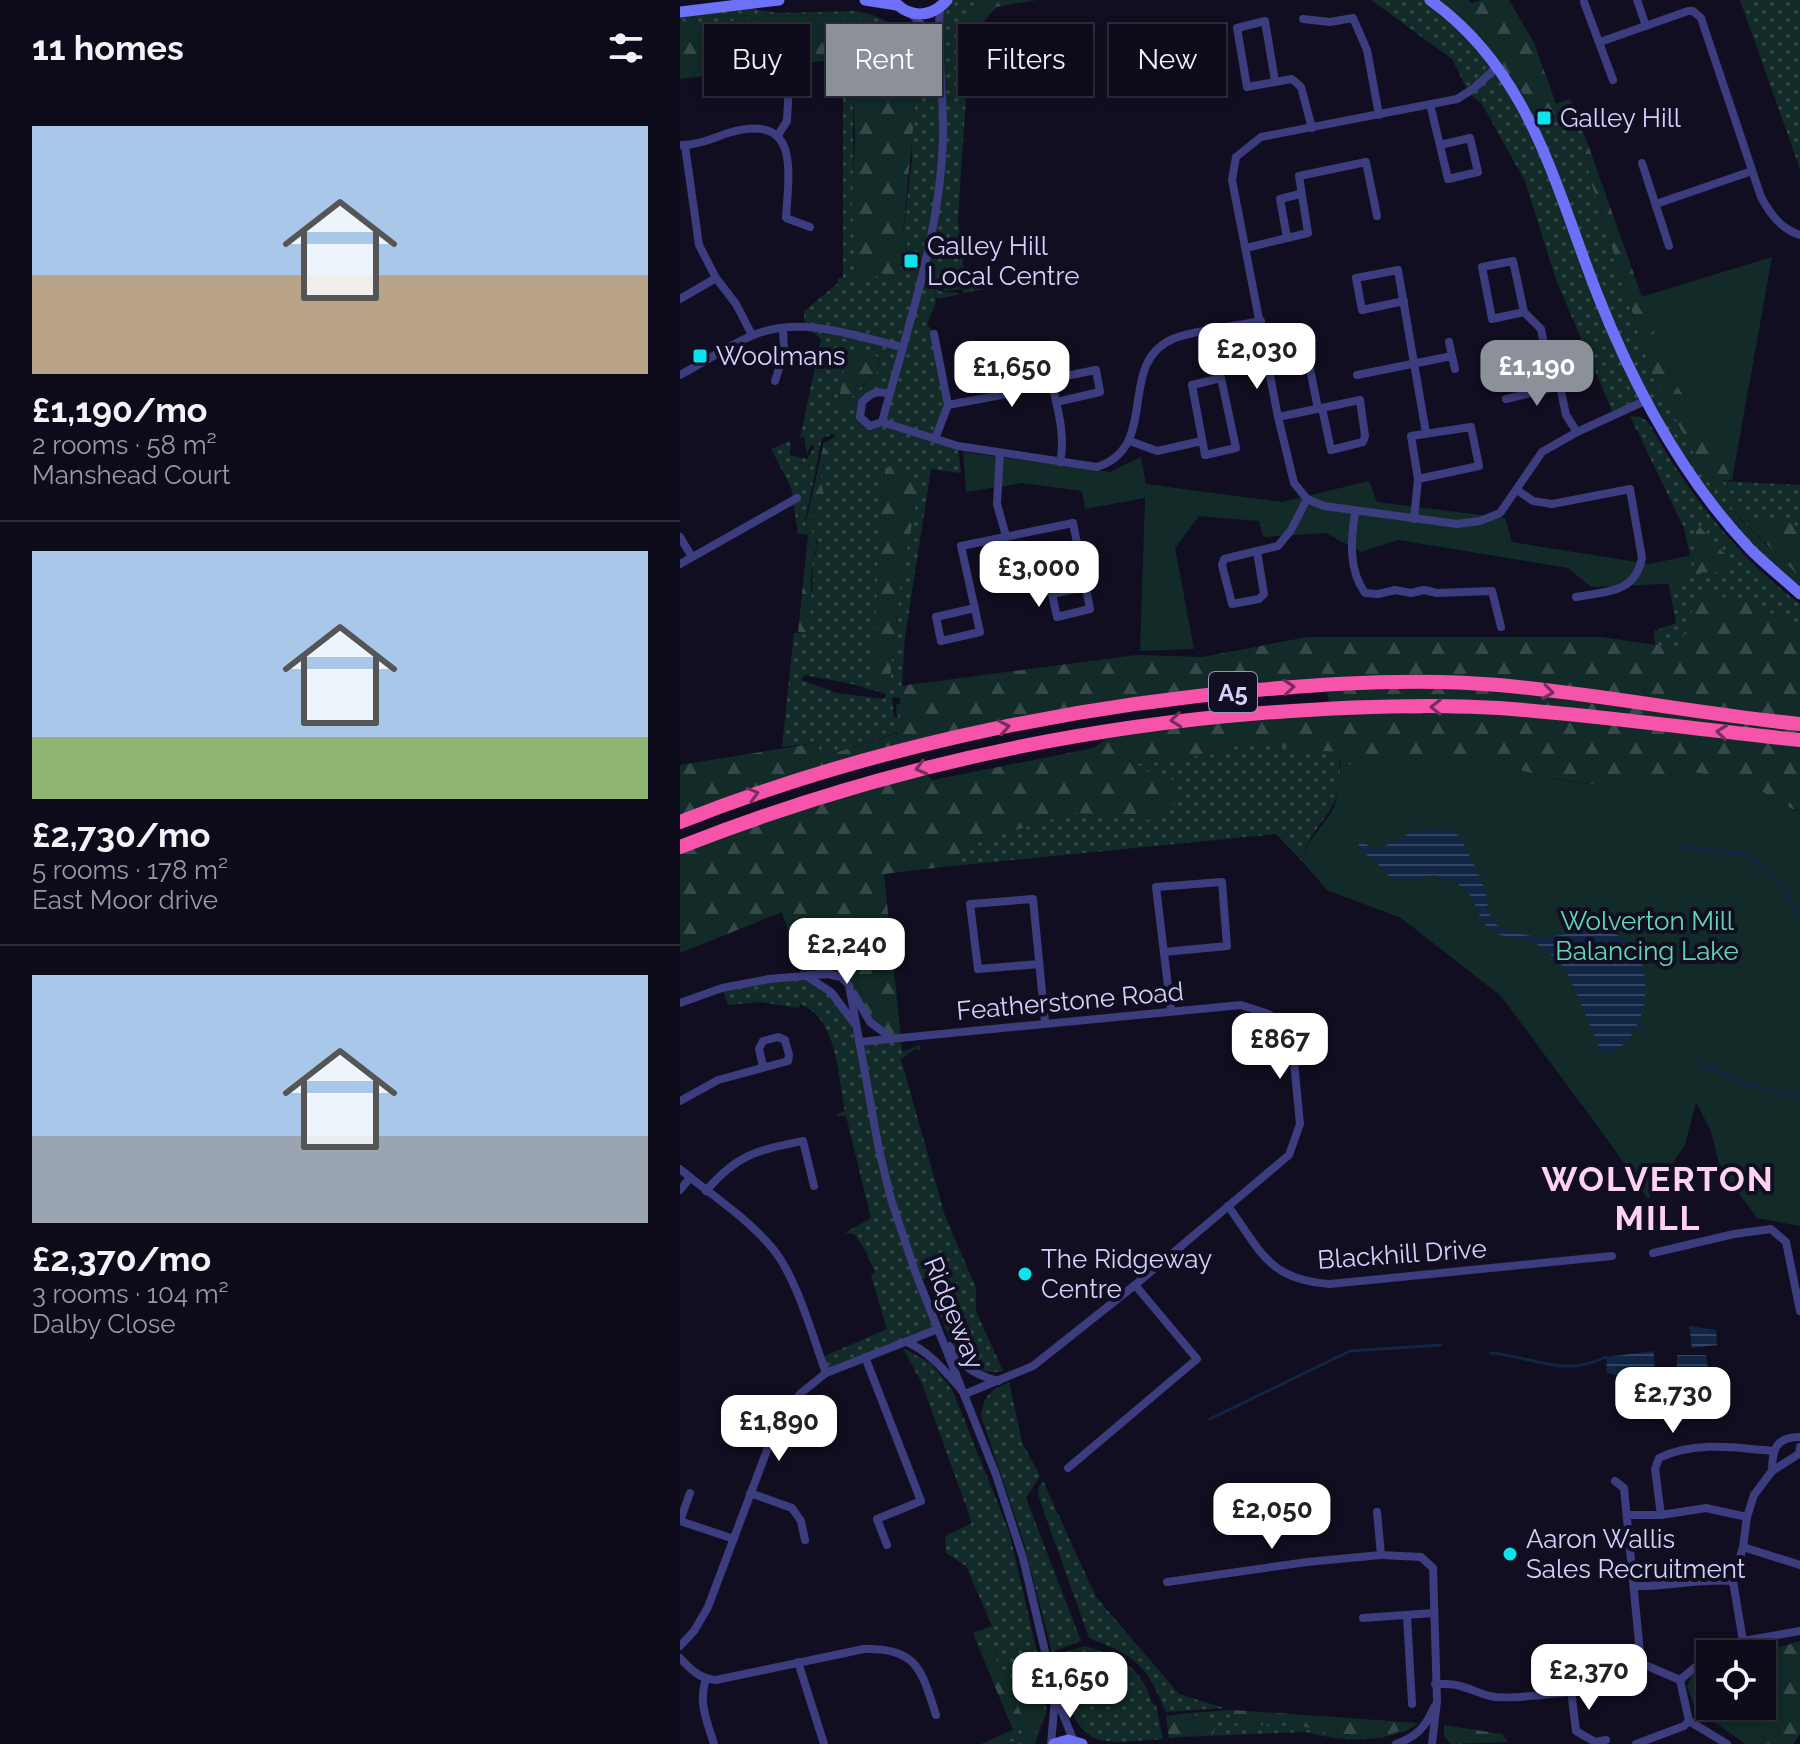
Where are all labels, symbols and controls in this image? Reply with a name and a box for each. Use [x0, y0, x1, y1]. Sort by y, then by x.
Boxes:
chip: Buy [704, 24, 810, 96]
chip: Rent [826, 24, 942, 96]
chip: Filters [958, 24, 1093, 96]
chip: New [1109, 24, 1226, 96]
icon: filters [604, 26, 648, 70]
text: 11 homes [32, 28, 184, 68]
place label: Galley Hill [1560, 103, 1682, 133]
marker: Galley Hill [1535, 109, 1553, 127]
icon: home [268, 178, 412, 322]
place label: Galley Hill Local Centre [927, 231, 1080, 291]
marker: Galley Hill Local Centre [902, 252, 920, 270]
pin: £2,030 [1192, 323, 1322, 391]
text: £2,030 [1216, 334, 1298, 364]
pin: £1,190 [1472, 340, 1602, 408]
place label: Woolmans [716, 341, 845, 371]
pin: £1,650 [947, 341, 1077, 409]
marker: Woolmans [691, 347, 709, 365]
text: £1,190 [1498, 351, 1576, 381]
text: £1,650 [972, 352, 1052, 382]
text: £1,190/mo [32, 390, 207, 430]
text: 2 rooms · 58 m² [32, 430, 217, 460]
text: Manshead Court [32, 460, 231, 490]
pin: £3,000 [974, 541, 1104, 609]
text: £3,000 [998, 552, 1080, 582]
icon: home [268, 603, 412, 747]
road number: A5 [1209, 672, 1257, 712]
one-way arrow [1283, 679, 1296, 696]
one-way arrow [1541, 683, 1555, 700]
one-way arrow [1429, 698, 1442, 716]
one-way arrow [1169, 711, 1182, 728]
one-way arrow [997, 720, 1011, 737]
one-way arrow [1715, 724, 1728, 741]
one-way arrow [915, 759, 929, 776]
one-way arrow [746, 787, 759, 803]
text: £2,730/mo [32, 815, 210, 855]
text: 5 rooms · 178 m² [32, 855, 228, 885]
text: East Moor drive [32, 885, 218, 915]
park label: Wolverton Mill Balancing Lake [1555, 906, 1739, 966]
pin: £2,240 [782, 918, 912, 986]
text: £2,240 [807, 929, 887, 959]
street label: Featherstone Road [955, 976, 1185, 1026]
pin: £867 [1233, 1013, 1327, 1081]
text: £867 [1250, 1024, 1310, 1054]
icon: home [268, 1027, 412, 1171]
district label: WOLVERTON MILL [1541, 1159, 1775, 1238]
street label: Blackhill Drive [1316, 1233, 1488, 1275]
text: £2,370/mo [32, 1239, 211, 1279]
place label: The Ridgeway Centre [1041, 1244, 1212, 1304]
street label: Ridgeway [918, 1253, 990, 1373]
marker: The Ridgeway Centre [1016, 1265, 1034, 1283]
text: 3 rooms · 104 m² [32, 1279, 229, 1309]
text: Dalby Close [32, 1309, 176, 1339]
pin: £2,730 [1608, 1367, 1738, 1435]
text: £2,730 [1633, 1378, 1713, 1408]
pin: £1,890 [714, 1395, 844, 1463]
text: £1,890 [739, 1406, 819, 1436]
pin: £2,050 [1207, 1483, 1337, 1551]
text: £2,050 [1231, 1494, 1313, 1524]
place label: Aaron Wallis Sales Recruitment [1526, 1524, 1746, 1584]
marker: Aaron Wallis Sales Recruitment [1501, 1545, 1519, 1563]
map controls [1696, 1640, 1776, 1720]
button: locate [1696, 1640, 1776, 1720]
pin: £2,370 [1524, 1644, 1654, 1712]
pin: £1,650 [1005, 1652, 1135, 1720]
text: £2,370 [1549, 1655, 1629, 1685]
text: £1,650 [1030, 1663, 1110, 1693]

